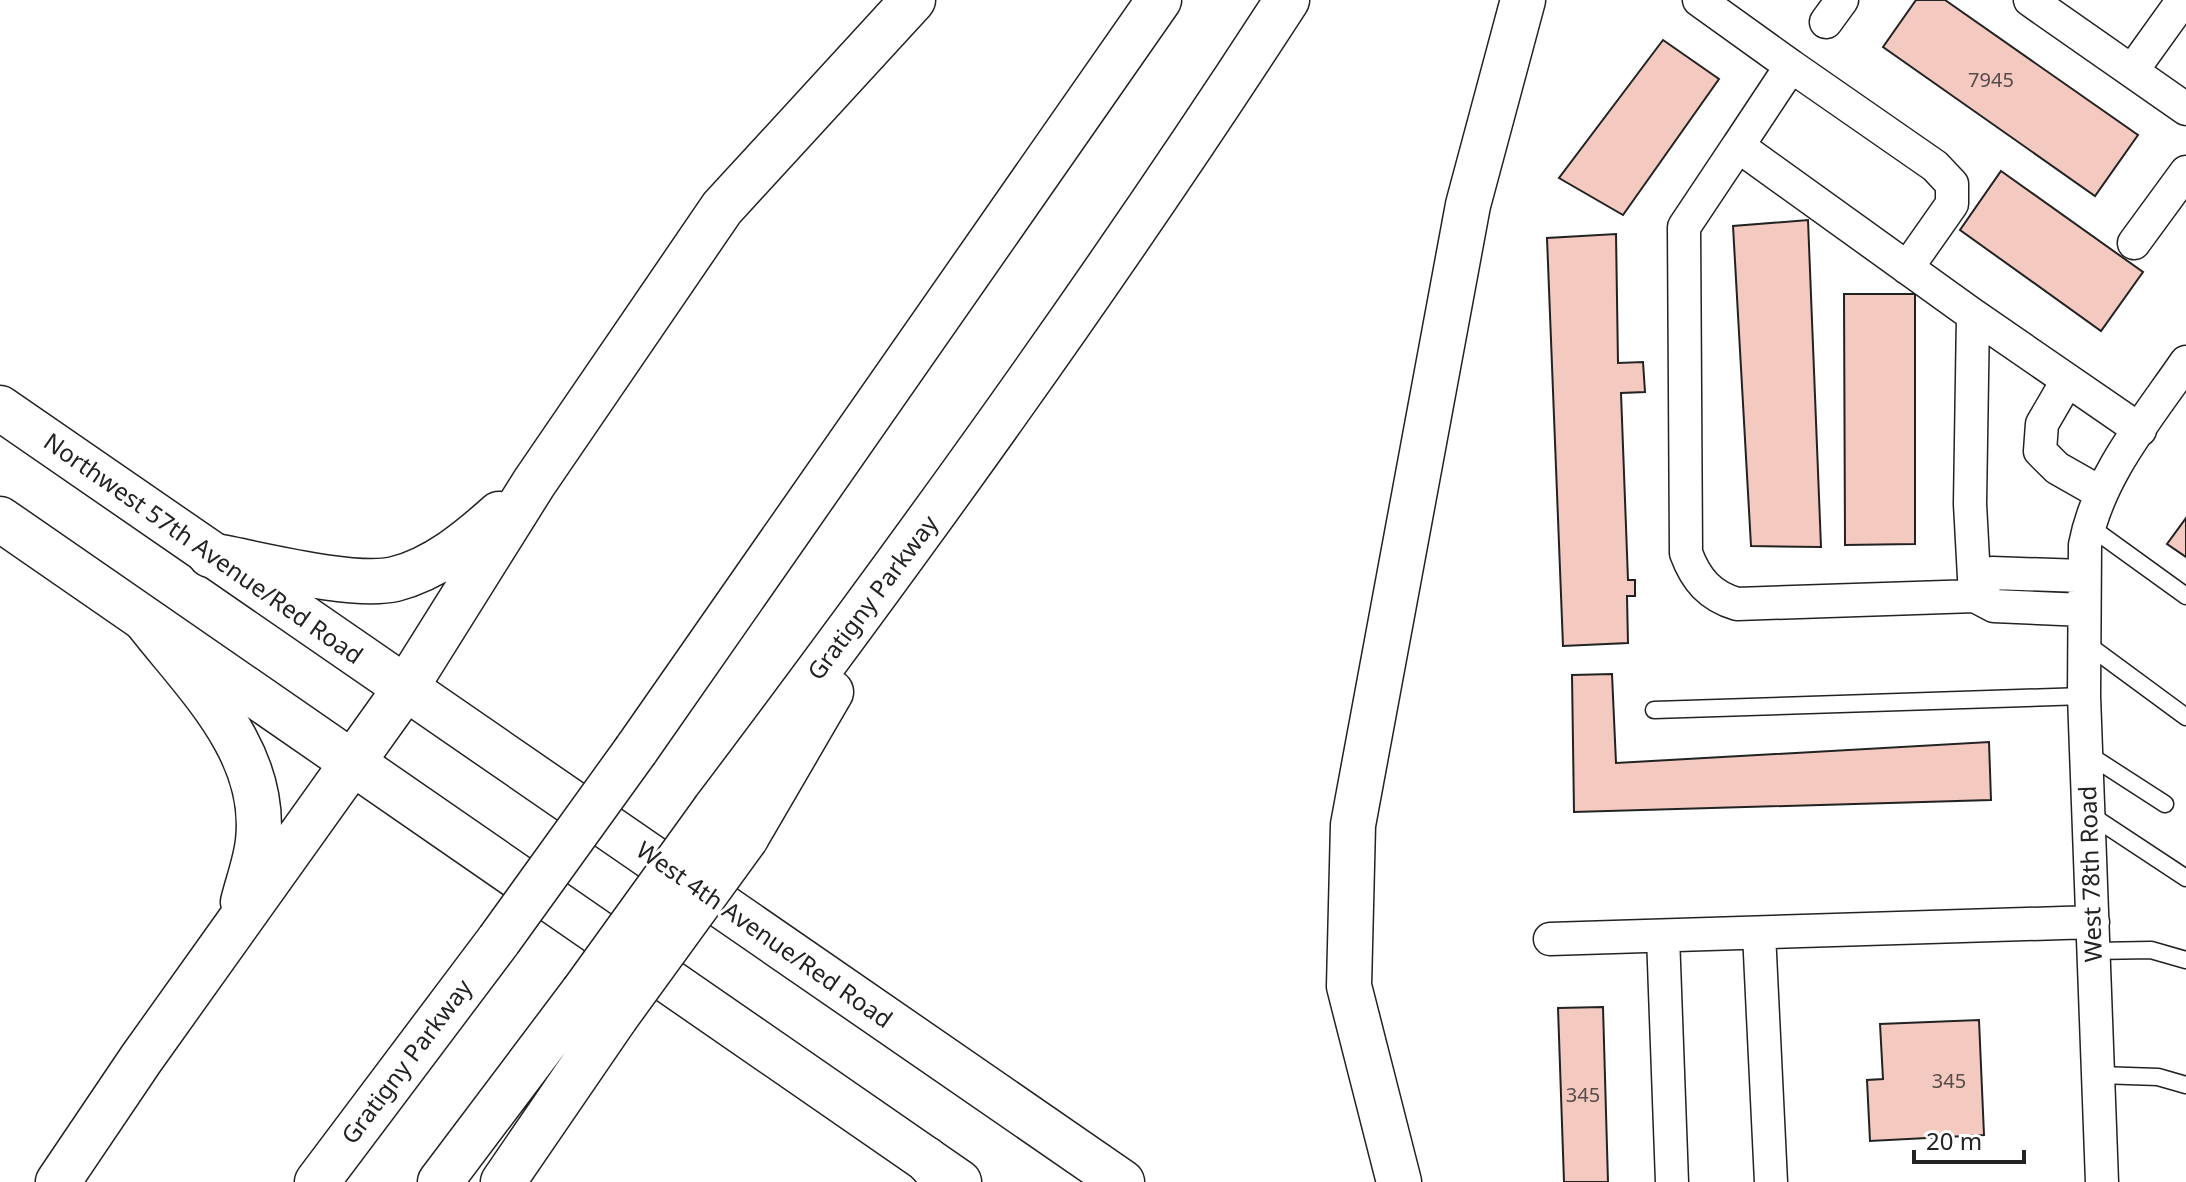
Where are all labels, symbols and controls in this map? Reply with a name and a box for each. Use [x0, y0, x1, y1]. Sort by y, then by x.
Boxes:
house number: 7945 [1968, 66, 2014, 93]
street label: Northwest 57th Avenue/Red Road [38, 425, 370, 671]
street label: Gratigny Parkway [799, 507, 945, 686]
street label: West 78th Road [2070, 785, 2109, 963]
street label: West 4th Avenue/Red Road [630, 833, 899, 1035]
street label: Gratigny Parkway [333, 971, 479, 1150]
house number: 345 [1932, 1067, 1966, 1094]
house number: 345 [1566, 1081, 1600, 1108]
scale bar [1914, 1114, 2024, 1164]
text: 20 m [1926, 1124, 1982, 1157]

